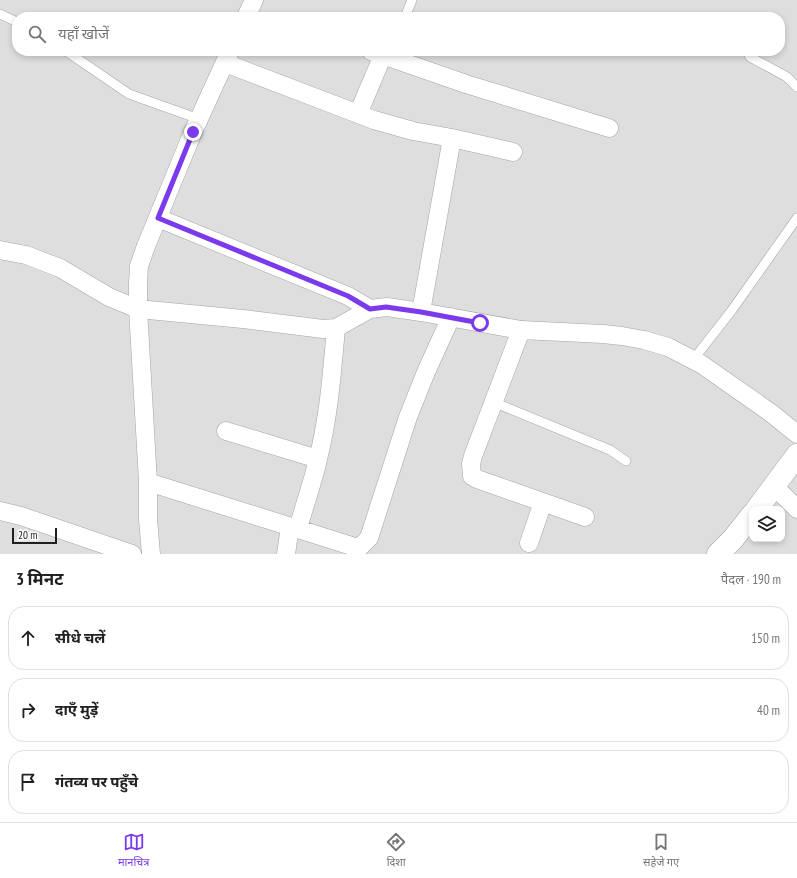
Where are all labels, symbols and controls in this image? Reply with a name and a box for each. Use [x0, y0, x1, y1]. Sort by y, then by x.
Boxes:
search box [12, 12, 785, 56]
icon: search [26, 23, 48, 45]
text: यहाँ खोजें [58, 24, 109, 43]
route end [184, 123, 202, 141]
route start [471, 314, 489, 332]
map controls [749, 506, 785, 542]
button: layers [749, 506, 785, 542]
scale bar [12, 526, 57, 545]
text: 20 m [18, 528, 37, 542]
text: 3 मिनट [16, 568, 63, 590]
text: पैदल · 190 m [721, 571, 781, 588]
icon: ahead [17, 627, 39, 649]
text: सीधे चलें [55, 628, 105, 647]
text: 150 m [751, 630, 780, 647]
icon: right [17, 699, 39, 721]
text: दाएँ मुड़ें [55, 700, 98, 719]
text: 40 m [757, 702, 780, 719]
icon: arrive [17, 771, 39, 793]
text: गंतव्य पर पहुँचे [55, 772, 138, 791]
tab: मानचित्र [118, 831, 149, 870]
tab: दिशा [385, 831, 407, 870]
tab: सहेजे गए [643, 831, 679, 870]

